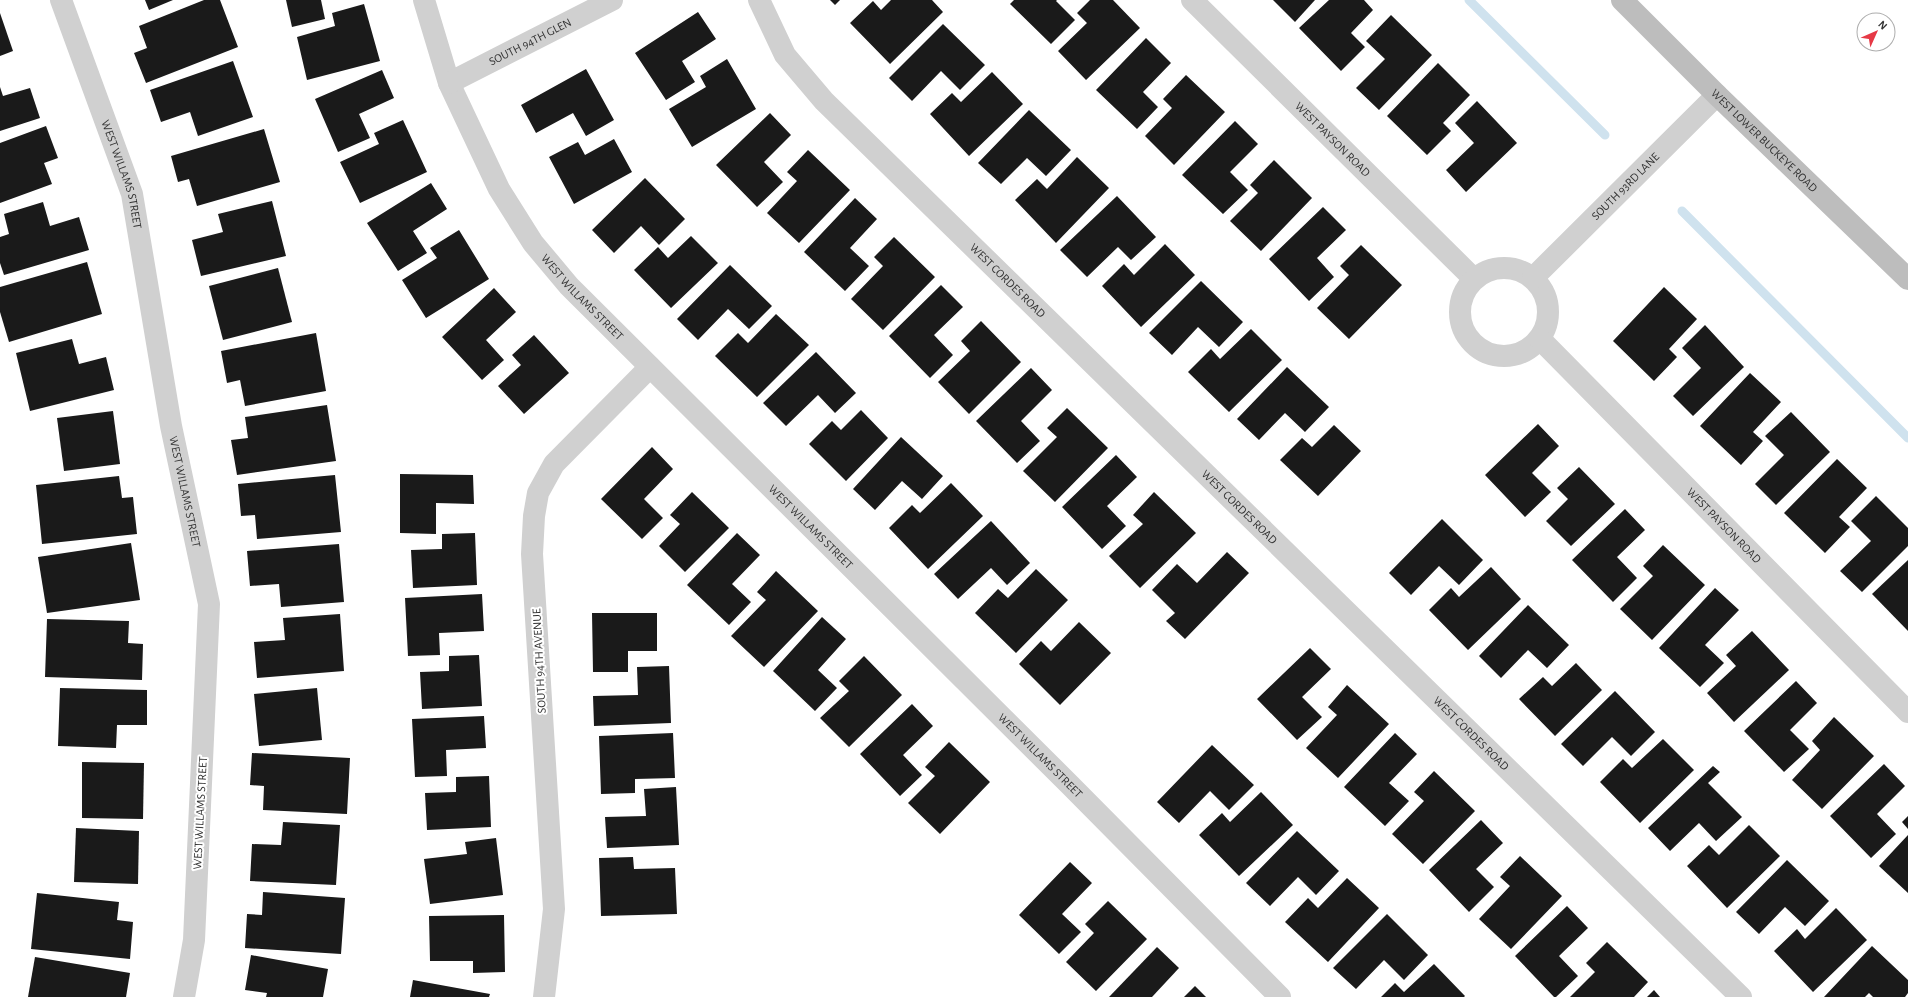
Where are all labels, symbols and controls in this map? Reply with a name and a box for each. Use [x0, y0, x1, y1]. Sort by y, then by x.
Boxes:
north arrow [1856, 12, 1896, 52]
street label: SOUTH 94TH GLEN [487, 16, 573, 68]
text: N [1876, 19, 1889, 32]
street label: WEST LOWER BUCKEYE ROAD [1709, 87, 1820, 194]
street label: WEST PAYSON ROAD [1293, 100, 1373, 179]
street label: WEST WILLAMS STREET [99, 118, 144, 230]
street label: SOUTH 93RD LANE [1589, 150, 1661, 222]
street label: WEST CORDES ROAD [968, 241, 1048, 320]
street label: WEST WILLAMS STREET [539, 252, 626, 342]
street label: WEST WILLAMS STREET [167, 435, 203, 548]
street label: WEST CORDES ROAD [1199, 468, 1280, 546]
street label: WEST WILLAMS STREET [766, 483, 855, 571]
street label: WEST PAYSON ROAD [1684, 486, 1764, 566]
street label: SOUTH 94TH AVENUE [530, 608, 548, 714]
street label: WEST CORDES ROAD [1431, 694, 1511, 773]
street label: WEST WILLAMS STREET [996, 711, 1085, 800]
street label: WEST WILLAMS STREET [191, 756, 209, 870]

